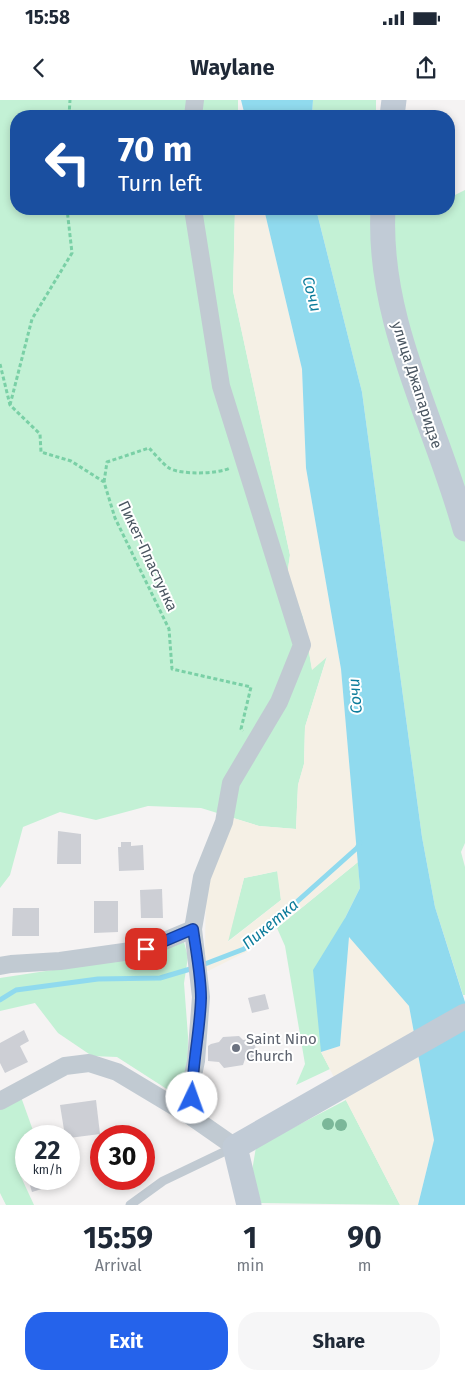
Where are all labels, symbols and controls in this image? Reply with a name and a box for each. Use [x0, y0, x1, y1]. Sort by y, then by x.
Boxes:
text: 15:58 [25, 6, 70, 29]
icon: back [25, 54, 53, 82]
text: Waylane [190, 54, 275, 81]
icon: share [412, 54, 440, 82]
text: 70 m [118, 128, 192, 170]
icon: left [35, 130, 100, 195]
text: Turn left [118, 170, 202, 197]
water label: Сочи [298, 274, 326, 314]
street label: улица Джапаридзе [388, 319, 446, 451]
street label: Пикет-Пластунка [114, 498, 182, 614]
water label: Сочи [344, 677, 366, 715]
water label: Пикетка [238, 895, 302, 953]
pin [125, 928, 167, 970]
icon: arrive [132, 935, 160, 963]
place label: Saint Nino Church [246, 1030, 317, 1065]
marker: Saint Nino Church [230, 1042, 242, 1054]
position arrow [165, 1071, 217, 1123]
speed limit sign: 30 [90, 1125, 155, 1190]
text: 22 [35, 1136, 60, 1166]
text: km/h [33, 1163, 62, 1177]
text: 15:59 [83, 1220, 153, 1256]
text: 1 [243, 1220, 257, 1256]
text: 90 [347, 1220, 382, 1256]
text: Arrival [95, 1256, 142, 1275]
text: min [236, 1256, 264, 1275]
text: m [358, 1256, 371, 1275]
button: Exit [25, 1312, 228, 1370]
button: Share [238, 1312, 440, 1370]

